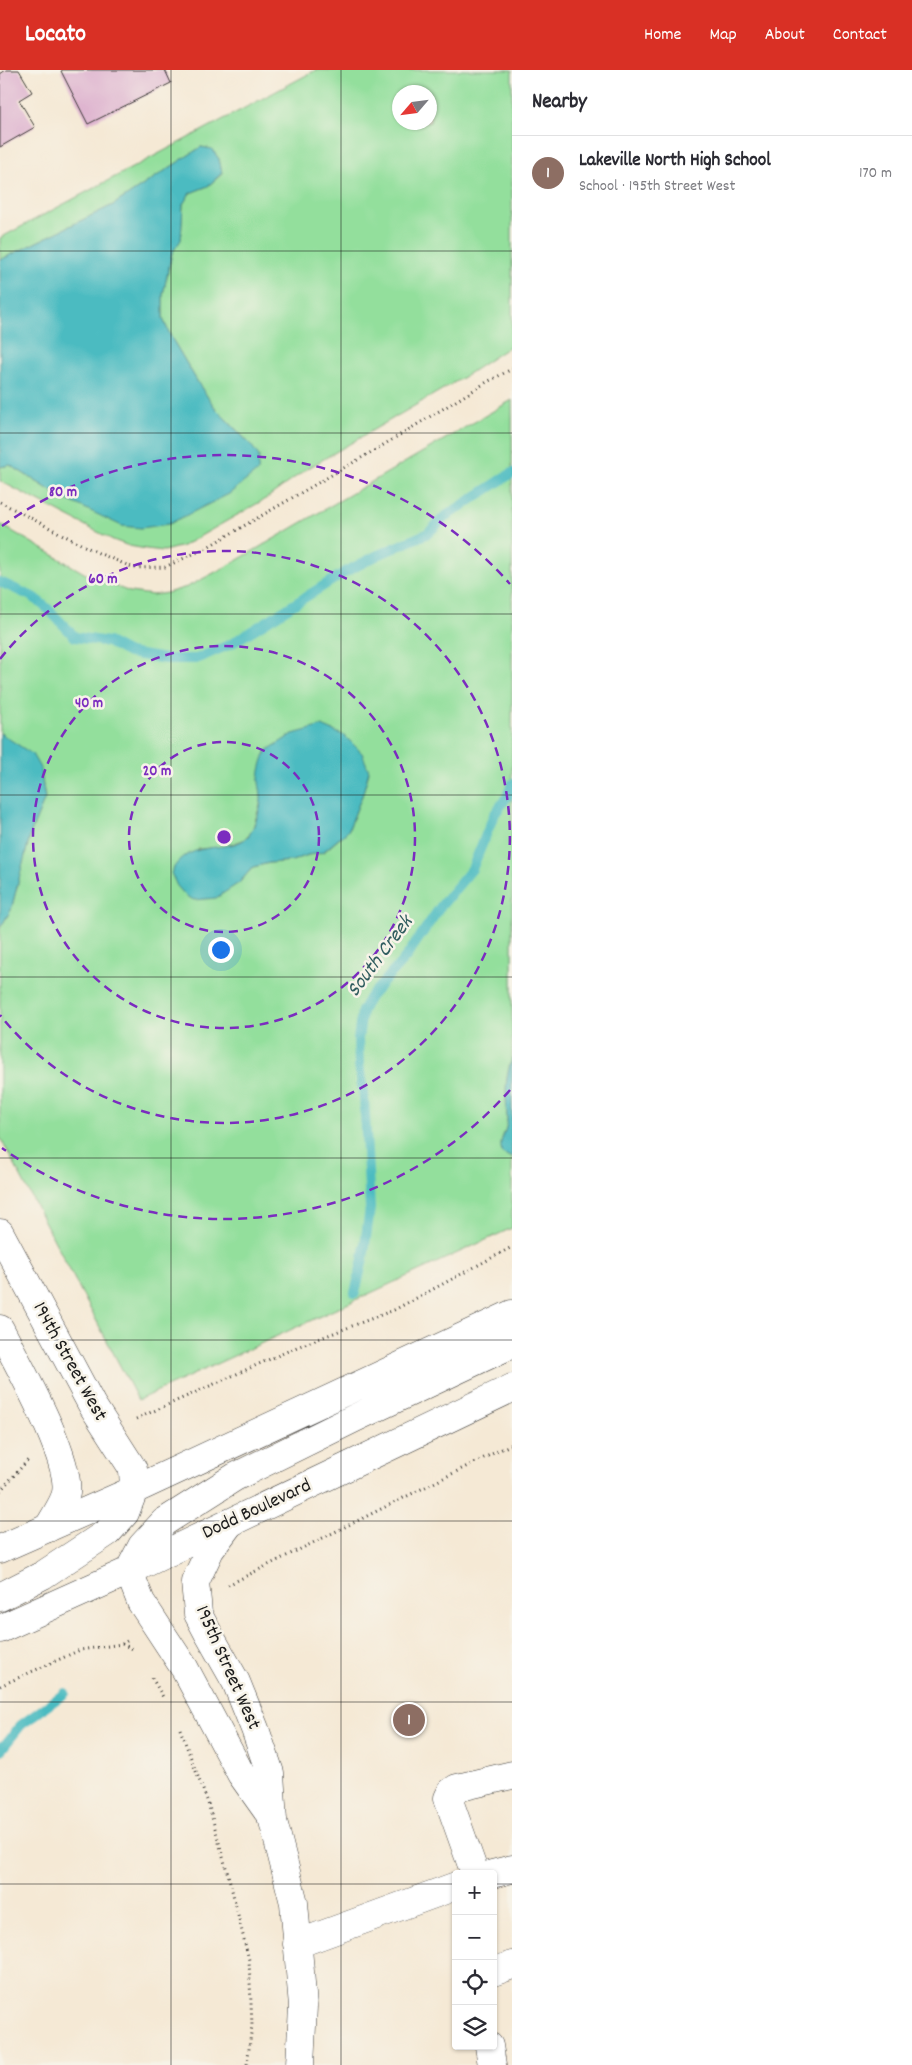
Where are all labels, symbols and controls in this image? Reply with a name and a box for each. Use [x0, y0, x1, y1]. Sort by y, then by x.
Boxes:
text: Locato [25, 18, 86, 52]
text: Home [644, 23, 681, 48]
text: Map [709, 23, 737, 48]
text: About [765, 23, 805, 48]
text: Contact [833, 23, 887, 48]
north arrow [392, 85, 437, 130]
text: Nearby [532, 88, 587, 118]
text: Lakeville North High School [579, 148, 771, 175]
text: 1 [546, 162, 550, 185]
text: 170 m [859, 162, 892, 185]
text: School · 195th Street West [579, 175, 735, 198]
text: 80 m [49, 482, 77, 504]
text: 60 m [88, 569, 118, 591]
text: 40 m [75, 693, 103, 715]
text: 20 m [143, 761, 171, 783]
centre of rings [215, 828, 233, 846]
water label: South Creek [340, 908, 423, 1004]
your location [208, 937, 234, 963]
street label: 194th Street West [25, 1297, 113, 1427]
street label: Dodd Boulevard [198, 1472, 316, 1548]
street label: 195th Street West [187, 1601, 267, 1735]
pin: 1 [393, 1701, 425, 1739]
map controls [452, 1870, 497, 2050]
button: + [452, 1870, 497, 1915]
button: − [452, 1915, 497, 1960]
button: locate [452, 1960, 497, 2005]
button: layers [452, 2005, 497, 2050]

